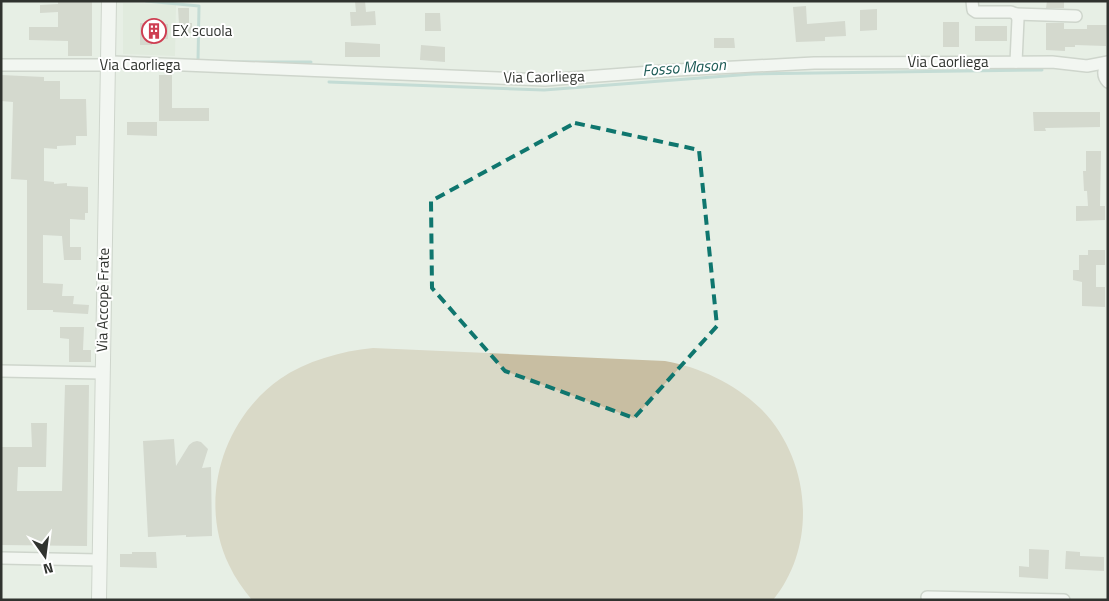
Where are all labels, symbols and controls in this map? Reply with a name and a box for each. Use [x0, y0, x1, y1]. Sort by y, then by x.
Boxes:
building icon: EX scuola [141, 18, 167, 44]
place label: EX scuola [172, 19, 233, 42]
street label: Via Caorliega [907, 50, 989, 73]
water label: Fosso Mason [641, 52, 728, 82]
street label: Via Caorliega [99, 53, 181, 76]
street label: Via Caorliega [503, 64, 585, 89]
street label: Via Accopè Frate [90, 248, 115, 352]
north arrow [20, 531, 70, 581]
text: N [41, 558, 56, 580]

